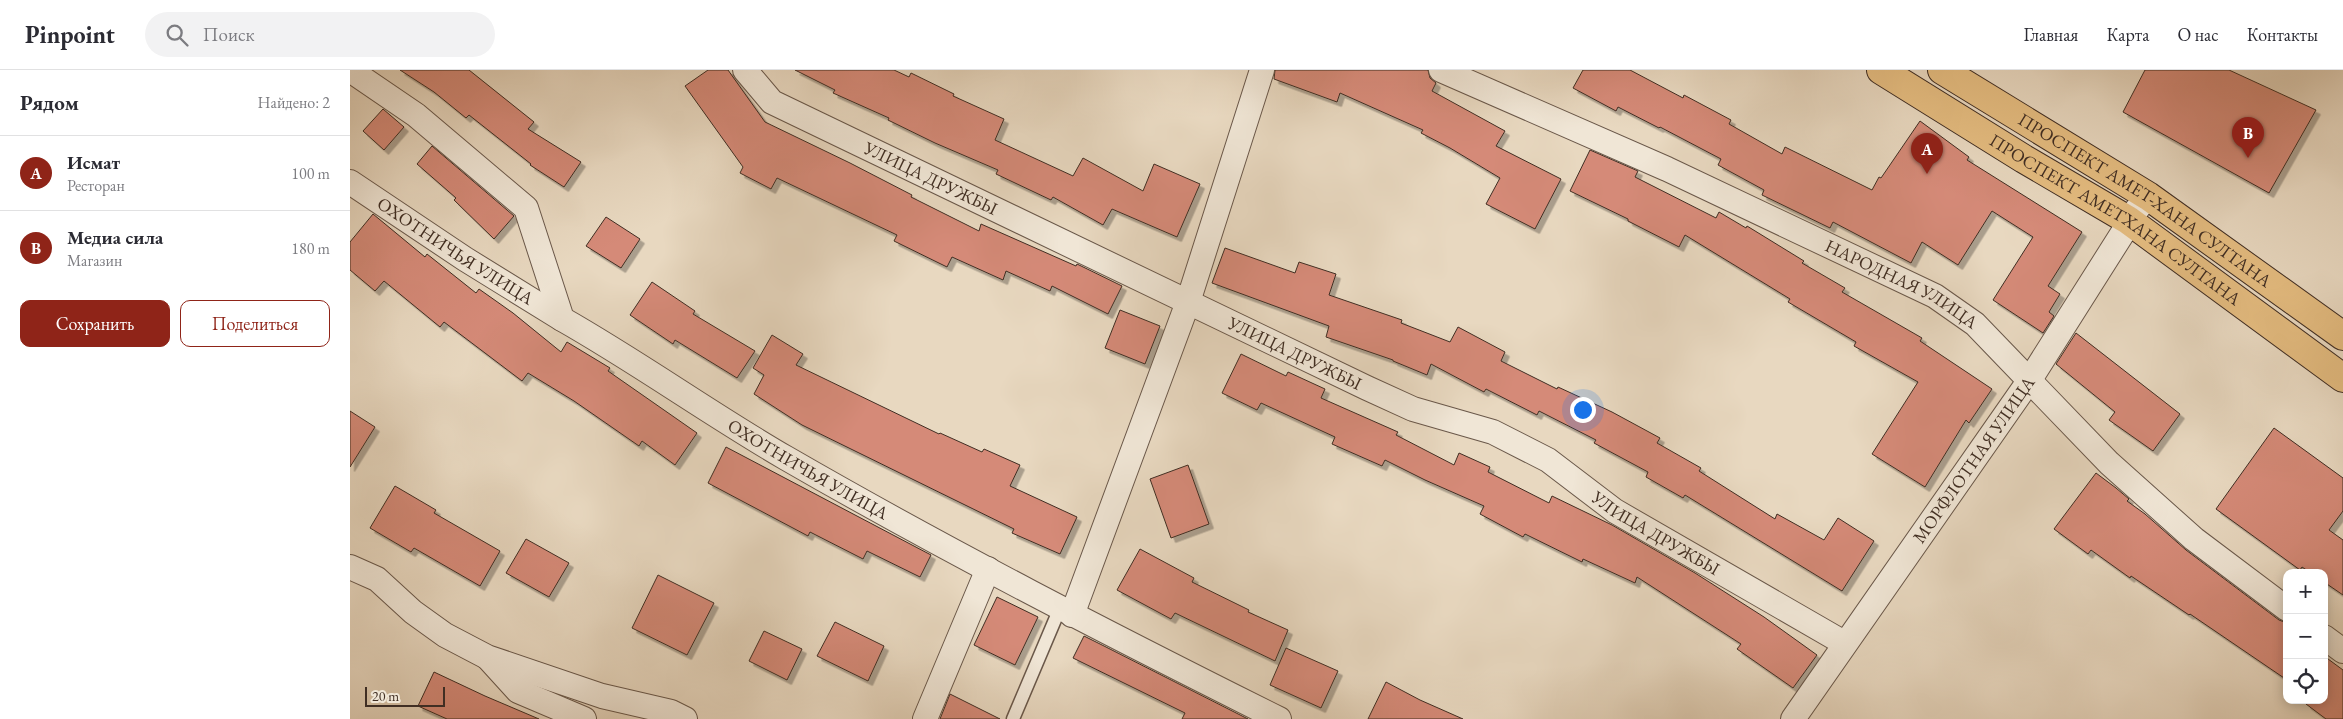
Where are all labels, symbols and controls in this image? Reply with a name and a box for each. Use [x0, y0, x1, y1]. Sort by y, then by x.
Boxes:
search box [145, 12, 495, 57]
text: Pinpoint [25, 19, 115, 50]
icon: search [163, 21, 191, 49]
text: Поиск [203, 22, 255, 47]
text: Главная [2024, 23, 2078, 46]
text: Карта [2106, 23, 2149, 46]
text: О нас [2177, 23, 2219, 46]
text: Контакты [2247, 23, 2318, 46]
text: Рядом [20, 89, 79, 116]
text: Найдено: 2 [258, 92, 330, 113]
street label: ПРОСПЕКТ АМЕТ-ХАНА СУЛТАНА [2014, 107, 2277, 292]
pin: B [2232, 117, 2264, 158]
street label: ПРОСПЕКТ АМЕТХАНА СУЛТАНА [1985, 128, 2246, 310]
pin: A [1911, 133, 1943, 174]
street label: УЛИЦА ДРУЖБЫ [859, 135, 1002, 220]
text: Исмат [67, 150, 120, 175]
text: A [30, 163, 42, 184]
text: 100 m [291, 163, 330, 184]
text: Ресторан [67, 175, 125, 196]
street label: ОХОТНИЧЬЯ УЛИЦА [373, 192, 539, 310]
text: Медиа сила [67, 225, 163, 250]
street label: НАРОДНАЯ УЛИЦА [1822, 234, 1983, 334]
text: B [31, 238, 41, 259]
text: 180 m [291, 238, 330, 259]
text: Магазин [67, 250, 122, 271]
button: Сохранить [20, 300, 170, 347]
button: Поделиться [180, 300, 330, 347]
street label: УЛИЦА ДРУЖБЫ [1224, 311, 1366, 395]
street label: МОРФЛОТНАЯ УЛИЦА [1907, 371, 2040, 547]
your location [1570, 397, 1596, 423]
street label: ОХОТНИЧЬЯ УЛИЦА [724, 413, 893, 525]
street label: УЛИЦА ДРУЖБЫ [1586, 485, 1724, 580]
map controls [2283, 569, 2328, 704]
button: + [2283, 569, 2328, 614]
button: − [2283, 614, 2328, 659]
button: locate [2283, 659, 2328, 704]
scale bar [365, 684, 445, 707]
text: 20 m [372, 687, 399, 705]

